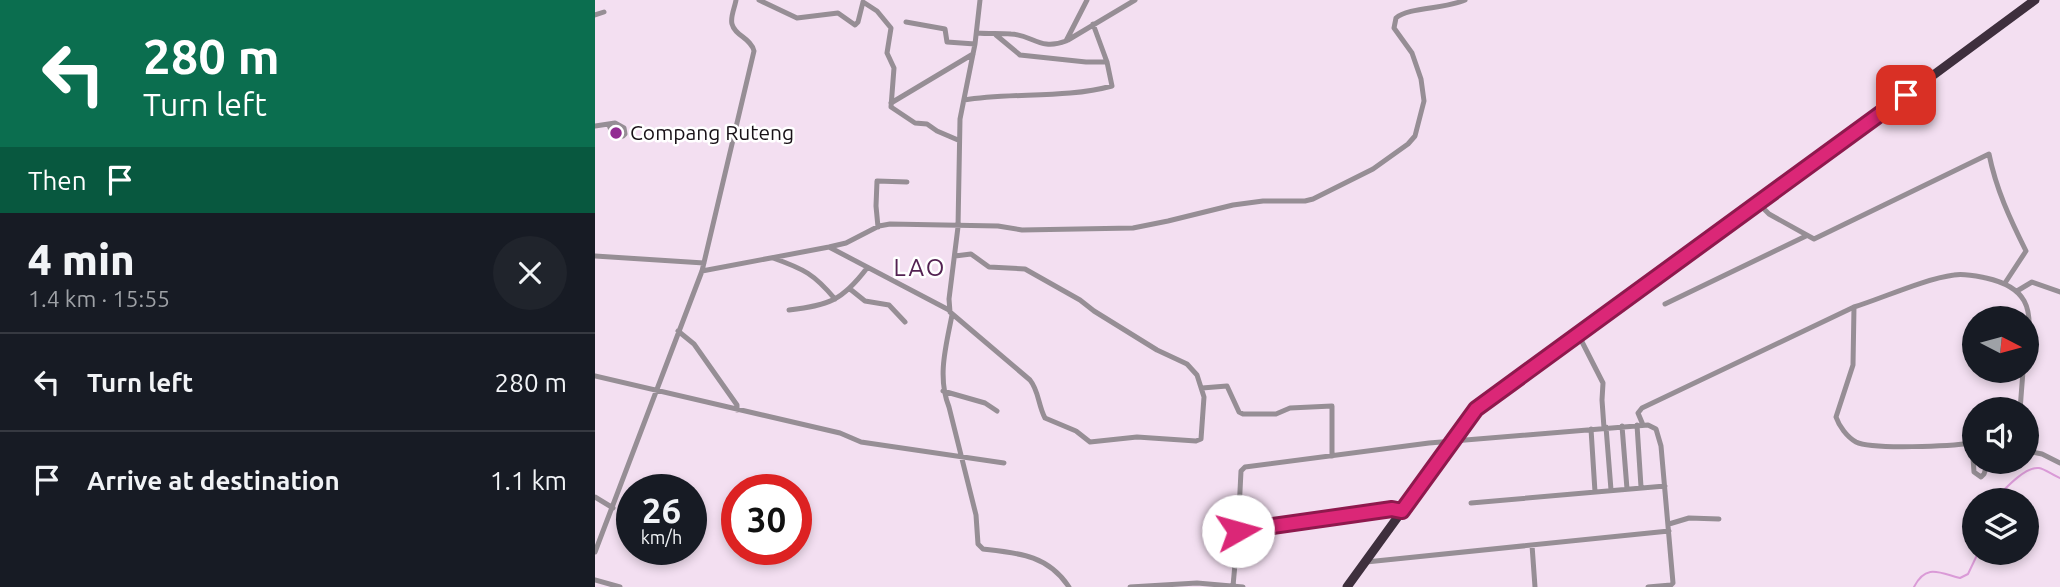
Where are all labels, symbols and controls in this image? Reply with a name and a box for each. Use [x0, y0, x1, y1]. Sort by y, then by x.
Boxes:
icon: left [28, 28, 119, 119]
text: 280 m [143, 28, 280, 83]
pin [1876, 65, 1936, 125]
icon: arrive [1887, 76, 1925, 114]
text: Turn left [143, 86, 267, 122]
place label: Compang Ruteng [630, 120, 794, 144]
marker: Compang Ruteng [608, 125, 624, 141]
icon: arrive [101, 161, 139, 199]
text: Then [28, 166, 87, 195]
text: 4 min [28, 236, 135, 283]
button: close [493, 236, 567, 310]
district label: LAO [894, 254, 946, 281]
text: 1.4 km · 15:55 [28, 286, 170, 311]
north arrow [1962, 306, 2039, 383]
map controls [1962, 306, 2039, 565]
icon: left [28, 363, 66, 401]
text: Turn left [87, 368, 193, 397]
text: 280 m [495, 368, 567, 397]
button: sound [1962, 397, 2039, 474]
icon: arrive [28, 461, 66, 499]
text: Arrive at destination [87, 466, 340, 495]
text: 1.1 km [490, 466, 567, 495]
speed limit sign: 30 [721, 474, 812, 565]
button: layers [1962, 488, 2039, 565]
text: 26 [642, 490, 681, 530]
position arrow [1201, 494, 1275, 568]
text: km/h [641, 527, 682, 547]

